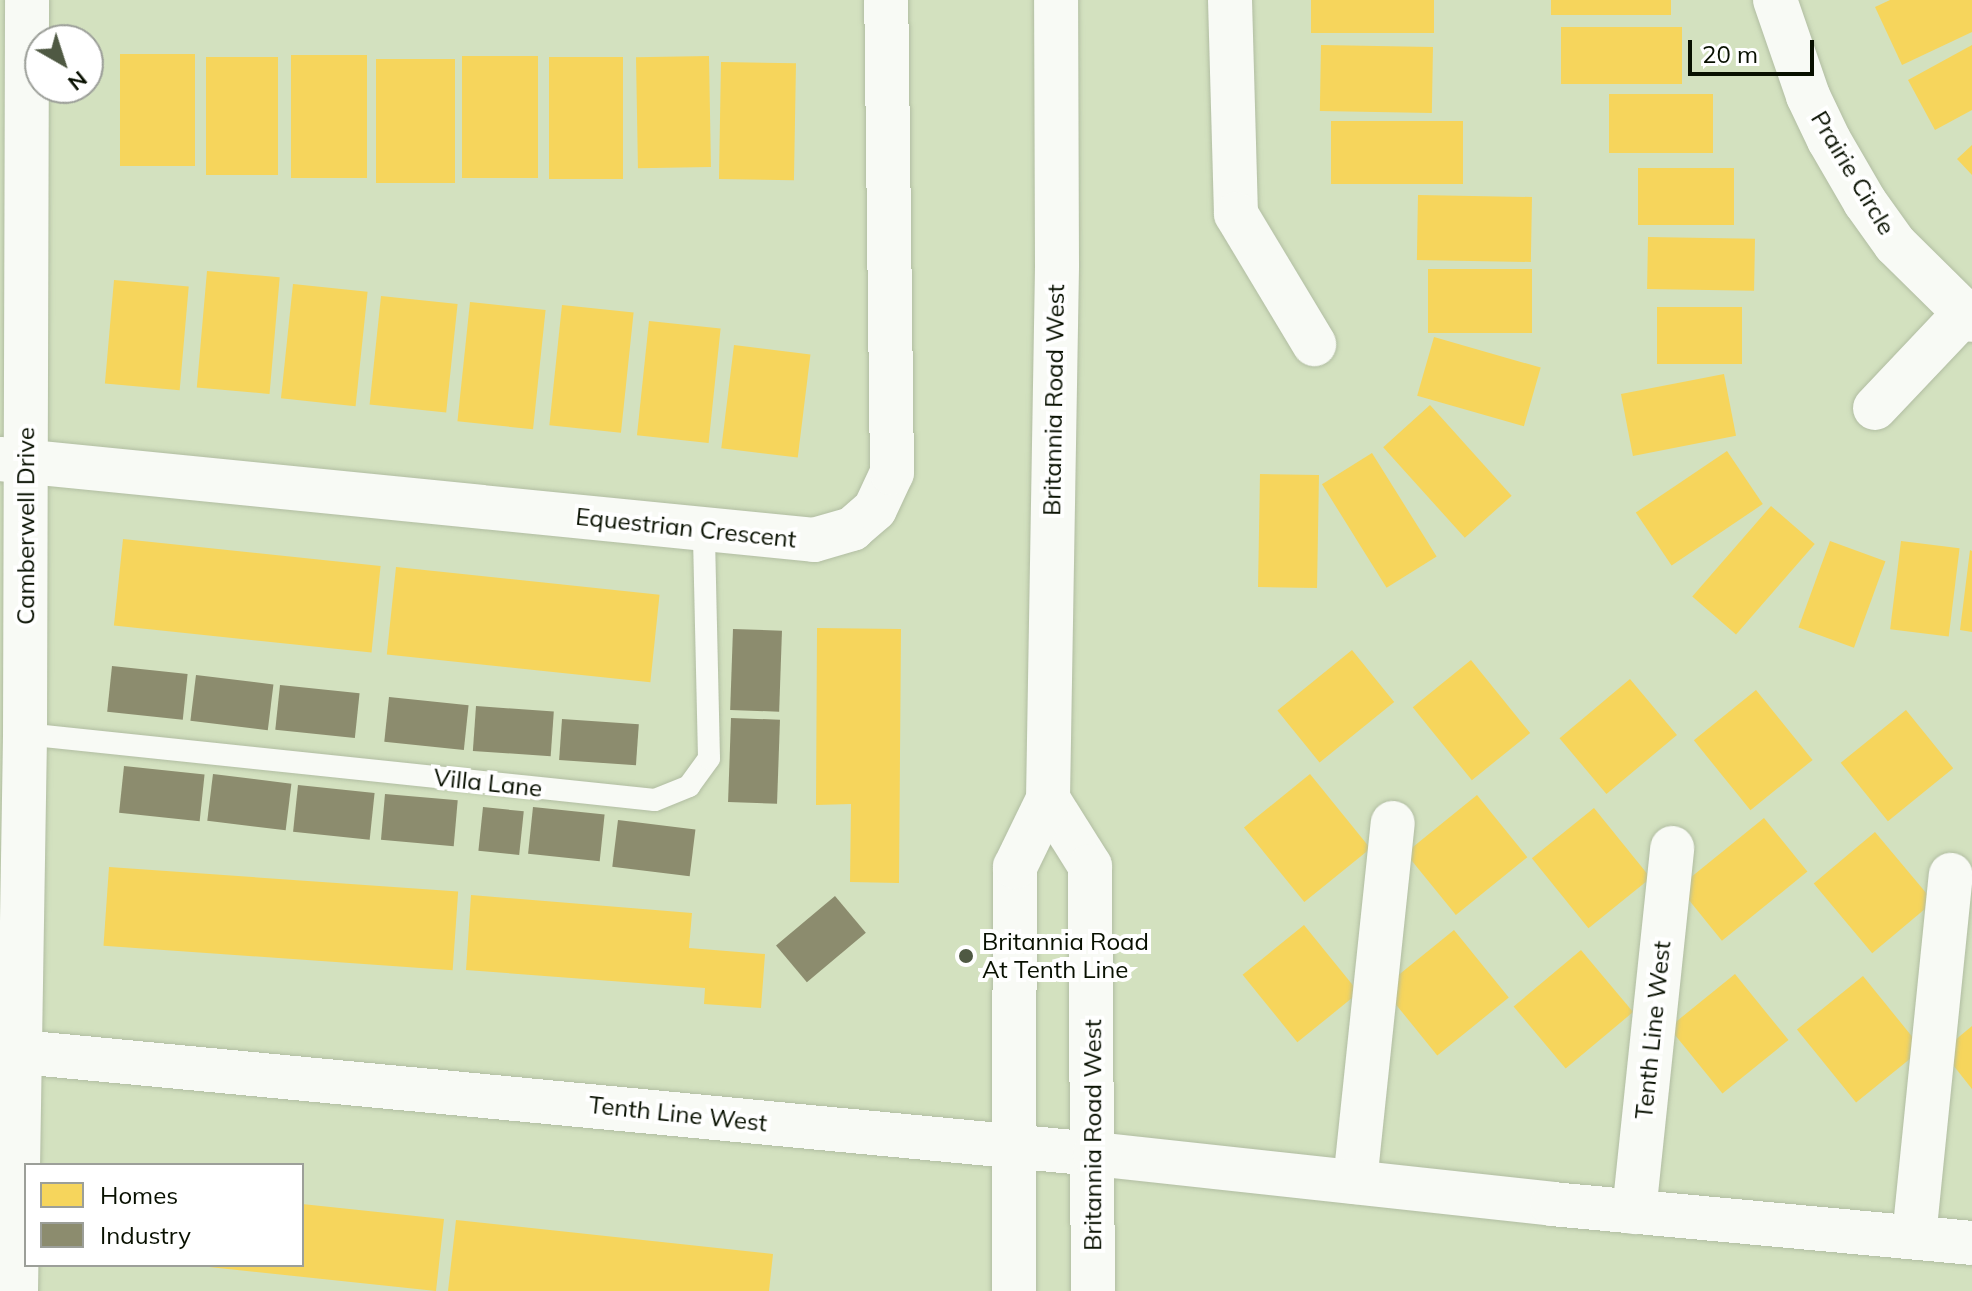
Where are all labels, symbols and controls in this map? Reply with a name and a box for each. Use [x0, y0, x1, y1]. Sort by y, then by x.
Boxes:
north arrow [24, 24, 104, 104]
scale bar [1692, 24, 1818, 74]
text: 20 m [1702, 39, 1758, 69]
text: N [63, 65, 93, 97]
street label: Prairie Circle [1805, 106, 1901, 240]
street label: Britannia Road West [1038, 284, 1070, 516]
street label: Camberwell Drive [12, 427, 40, 625]
street label: Equestrian Crescent [574, 502, 798, 554]
street label: Villa Lane [432, 763, 544, 803]
place label: Britannia Road At Tenth Line [982, 928, 1149, 984]
street label: Tenth Line West [1629, 939, 1677, 1121]
marker: Britannia Road At Tenth Line [957, 947, 975, 965]
street label: Britannia Road West [1079, 1019, 1107, 1251]
street label: Tenth Line West [587, 1090, 769, 1138]
legend [24, 1163, 304, 1267]
text: Homes [100, 1180, 178, 1210]
text: Industry [100, 1220, 191, 1250]

